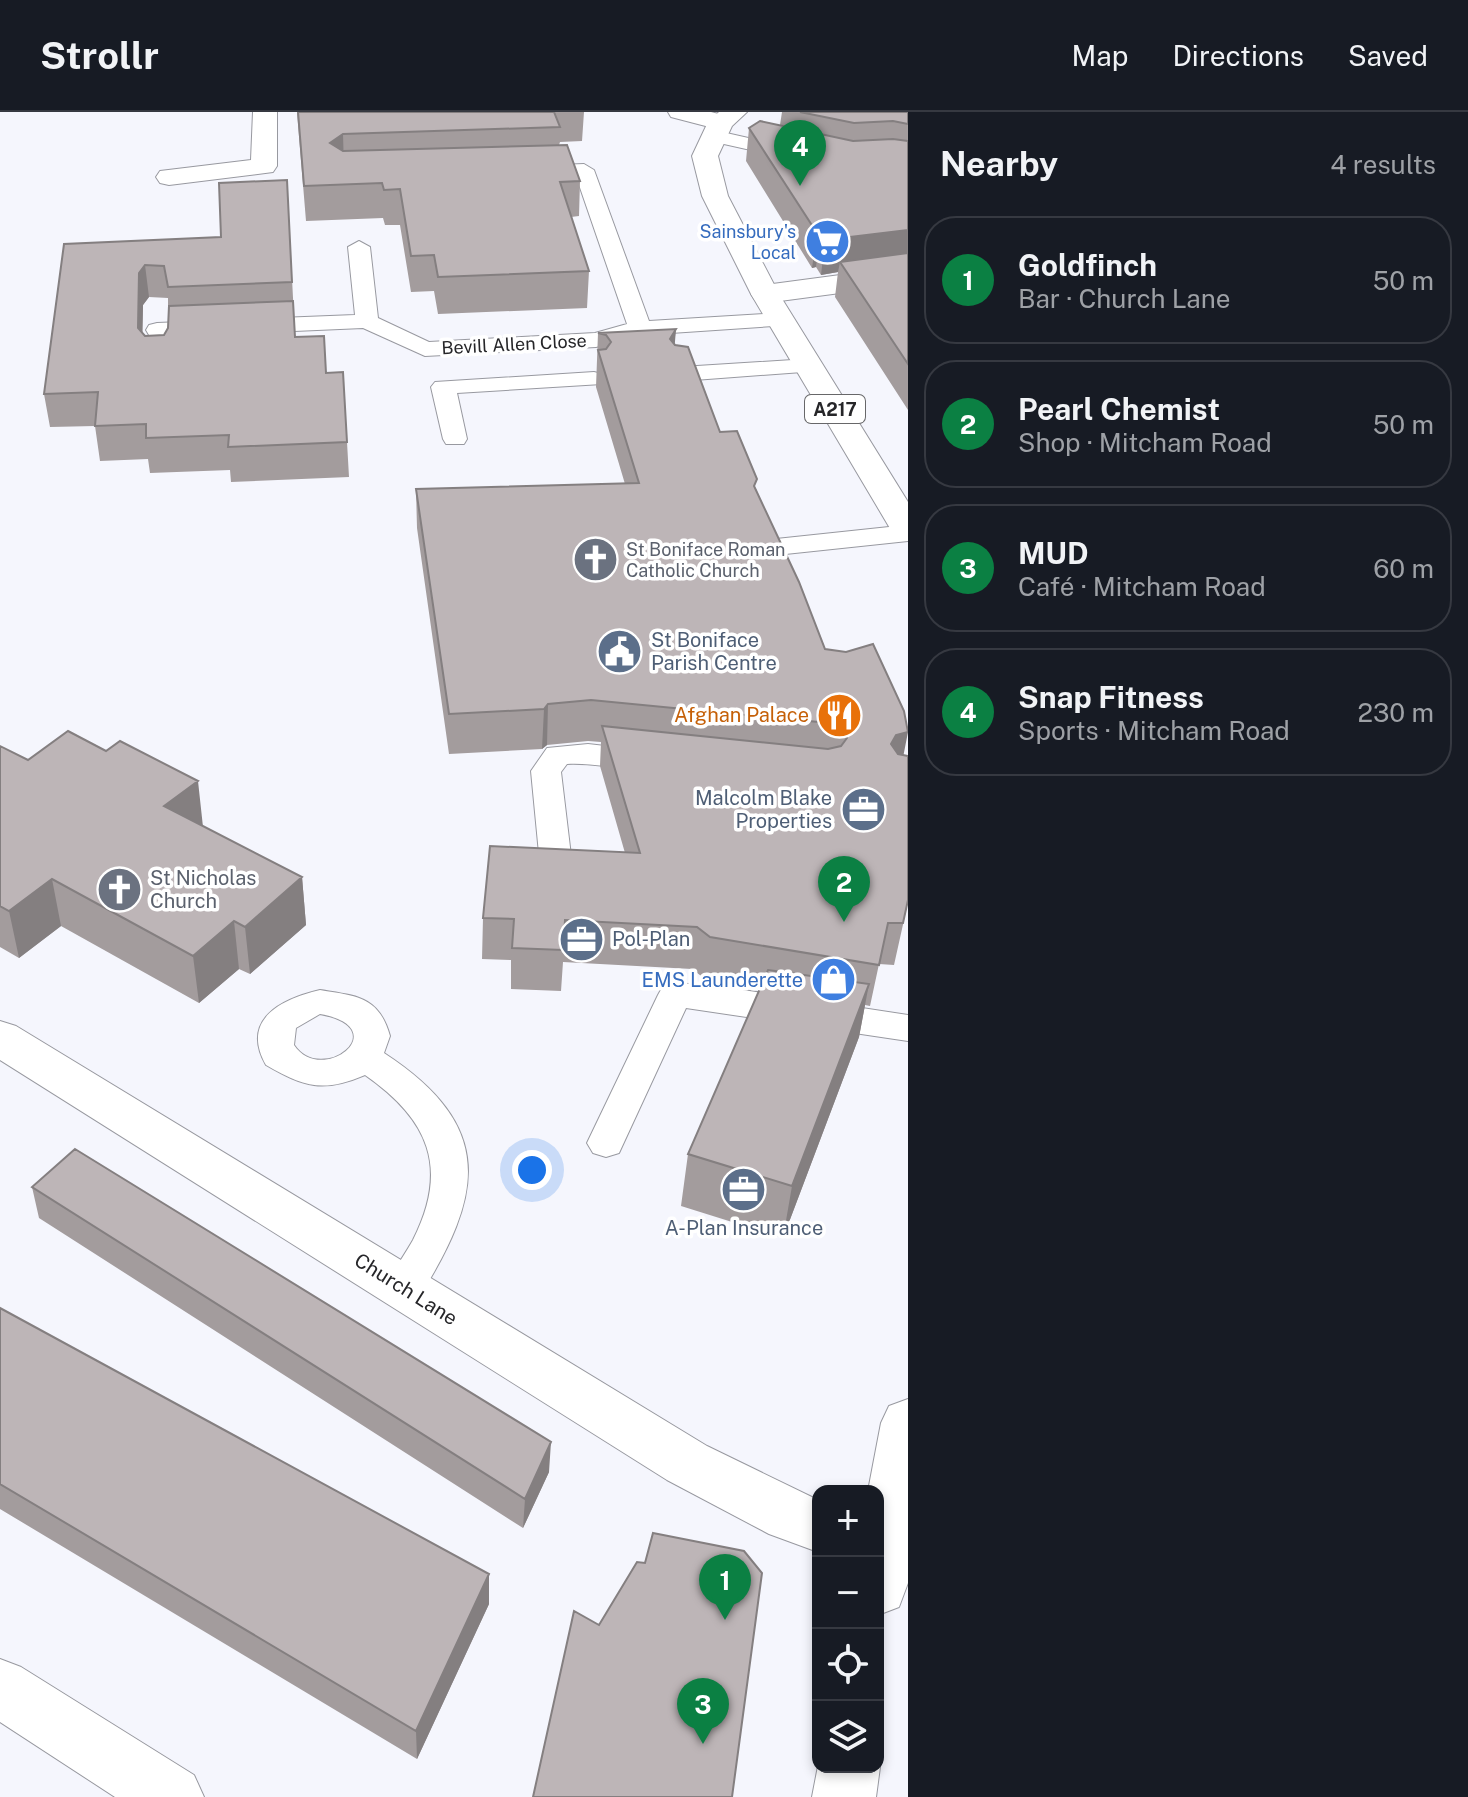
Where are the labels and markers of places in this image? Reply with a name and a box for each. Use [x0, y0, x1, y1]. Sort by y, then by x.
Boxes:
pin: 4 [774, 120, 826, 186]
supermarket icon: Sainsbury's Local [803, 217, 851, 265]
place label: Sainsbury's Local [699, 221, 796, 263]
church icon: St Boniface Roman Catholic Church [571, 535, 619, 583]
place label: St Boniface Roman Catholic Church [626, 539, 786, 581]
public building icon: St Boniface Parish Centre [596, 627, 644, 675]
place label: St Boniface Parish Centre [651, 628, 777, 675]
restaurant icon: Afghan Palace [816, 691, 864, 739]
place label: Afghan Palace [674, 703, 809, 727]
place label: Malcolm Blake Properties [695, 786, 832, 833]
office icon: Malcolm Blake Properties [839, 786, 887, 834]
pin: 2 [818, 856, 870, 922]
church icon: St Nicholas Church [95, 865, 143, 913]
place label: St Nicholas Church [150, 866, 256, 913]
office icon: Pol-Plan [557, 915, 605, 963]
place label: Pol-Plan [612, 927, 690, 951]
shop icon: EMS Launderette [810, 956, 858, 1004]
place label: EMS Launderette [642, 968, 803, 992]
office icon: A-Plan Insurance [720, 1165, 768, 1213]
place label: A-Plan Insurance [665, 1216, 823, 1240]
pin: 1 [699, 1554, 751, 1620]
pin: 3 [677, 1678, 729, 1744]

